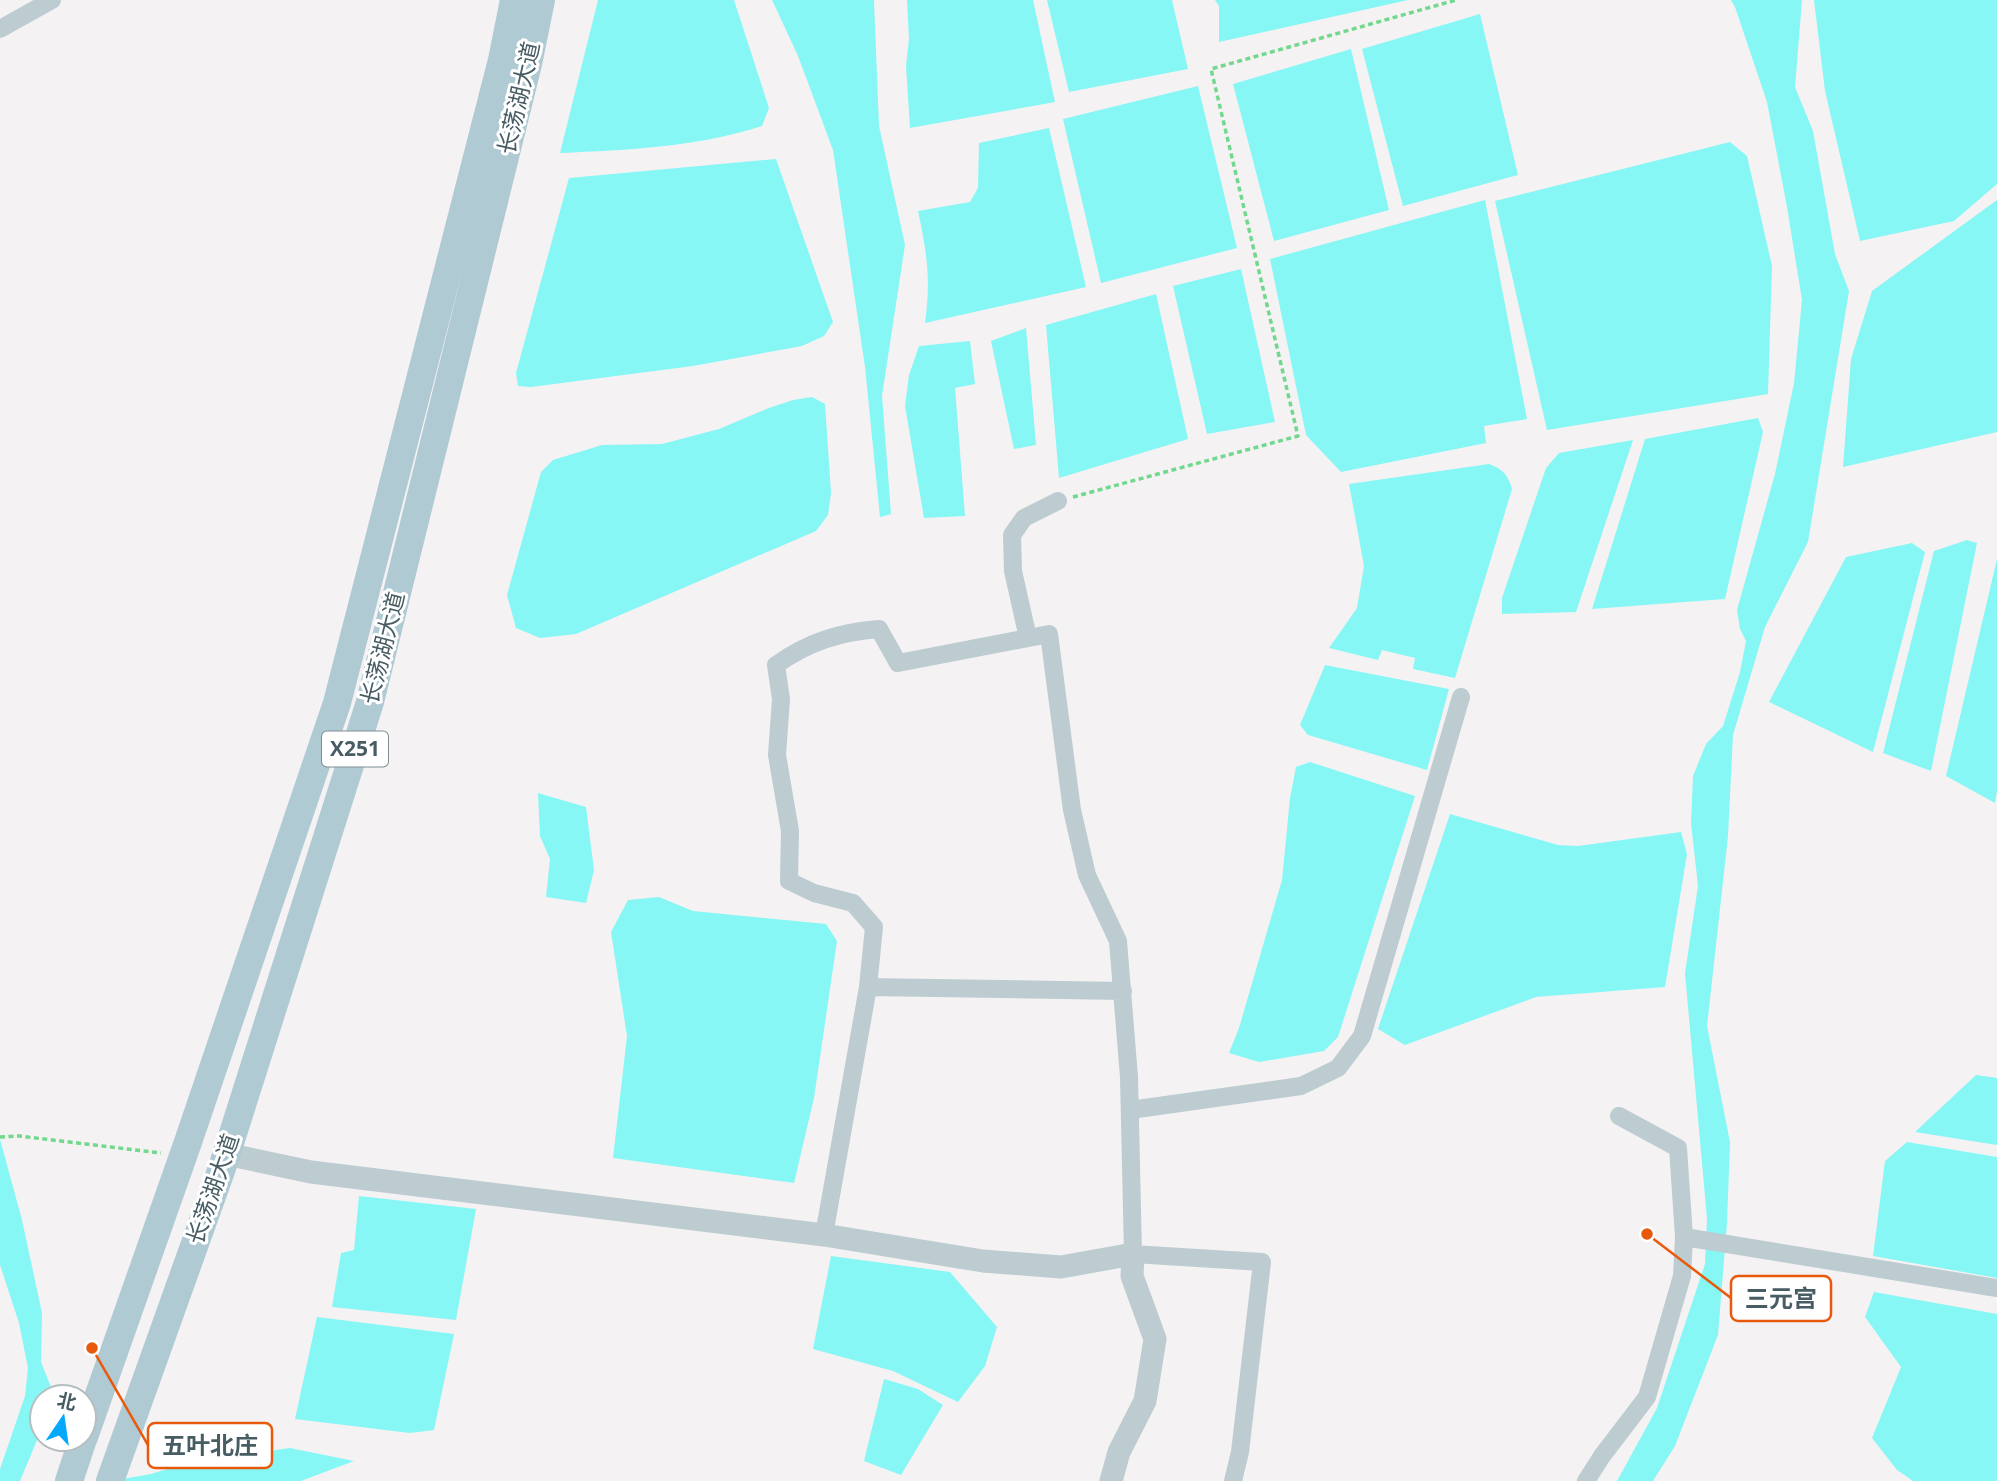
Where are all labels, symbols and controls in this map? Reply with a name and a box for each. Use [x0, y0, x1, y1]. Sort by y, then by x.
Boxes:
street label: 长荡湖大道 [490, 38, 547, 157]
street label: 长荡湖大道 [353, 588, 411, 707]
road number: X251 [322, 732, 388, 766]
street label: 长荡湖大道 [178, 1129, 246, 1248]
callout: 三元宫 [1731, 1276, 1831, 1321]
text: 三元宫 [1745, 1281, 1817, 1314]
north arrow [28, 1383, 98, 1453]
text: 北 [55, 1387, 79, 1416]
callout: 五叶北庄 [148, 1423, 272, 1468]
text: 五叶北庄 [162, 1428, 258, 1461]

